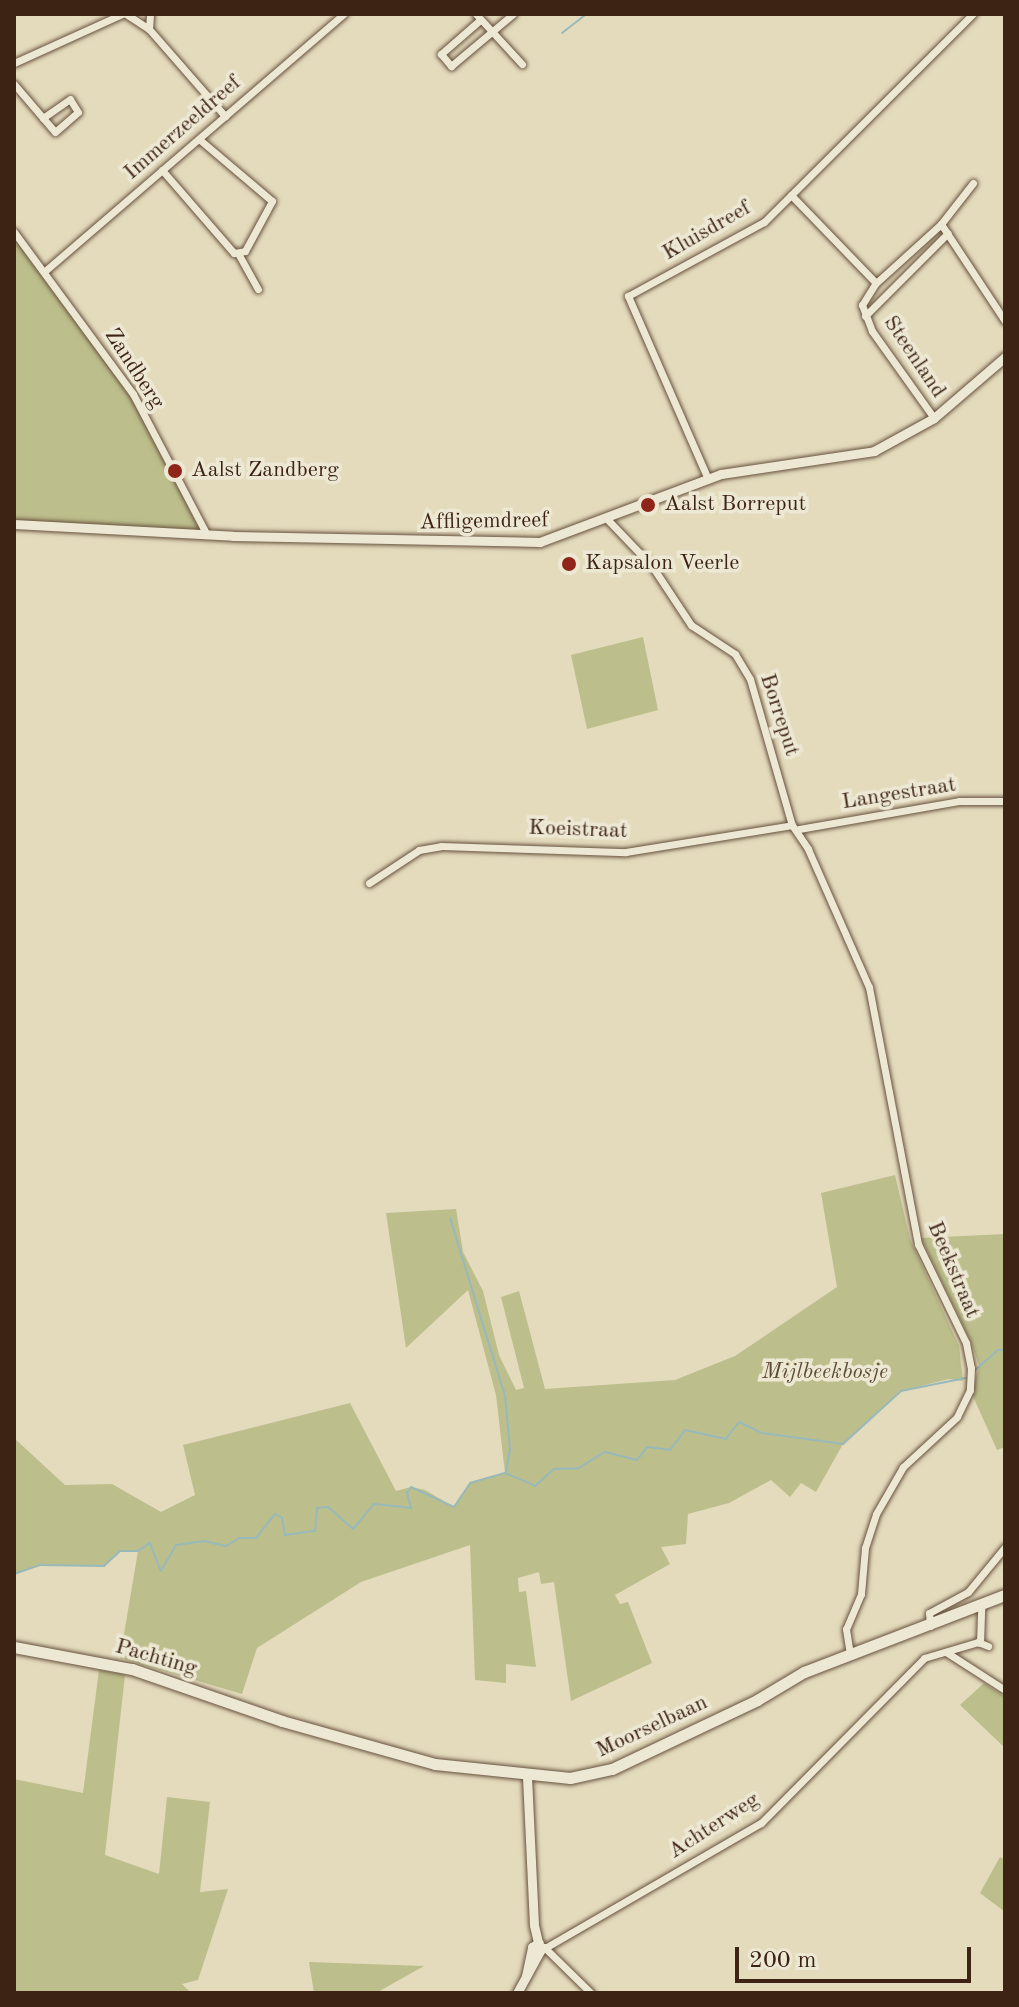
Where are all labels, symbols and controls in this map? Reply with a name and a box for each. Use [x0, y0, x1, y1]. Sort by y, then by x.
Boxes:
street label: Immerzeeldreef [119, 70, 247, 186]
street label: Kluisdreef [658, 195, 756, 267]
street label: Steenland [877, 311, 951, 403]
street label: Zandberg [98, 324, 170, 414]
place label: Aalst Zandberg [191, 458, 339, 484]
marker: Aalst Zandberg [166, 462, 184, 480]
place label: Aalst Borreput [664, 492, 806, 518]
marker: Aalst Borreput [639, 496, 657, 514]
street label: Affligemdreef [419, 508, 549, 536]
place label: Kapsalon Veerle [585, 551, 739, 577]
marker: Kapsalon Veerle [560, 555, 578, 573]
street label: Borreput [753, 670, 805, 760]
street label: Langestraat [840, 772, 958, 816]
street label: Koeistraat [528, 815, 628, 845]
street label: Beekstraat [921, 1218, 985, 1322]
park label: Mijlbeekbosje [762, 1360, 888, 1386]
street label: Pachting [112, 1634, 200, 1682]
street label: Moorselbaan [592, 1690, 712, 1764]
street label: Achterweg [664, 1787, 764, 1865]
scale bar [739, 1931, 975, 1981]
text: 200 m [749, 1949, 817, 1973]

